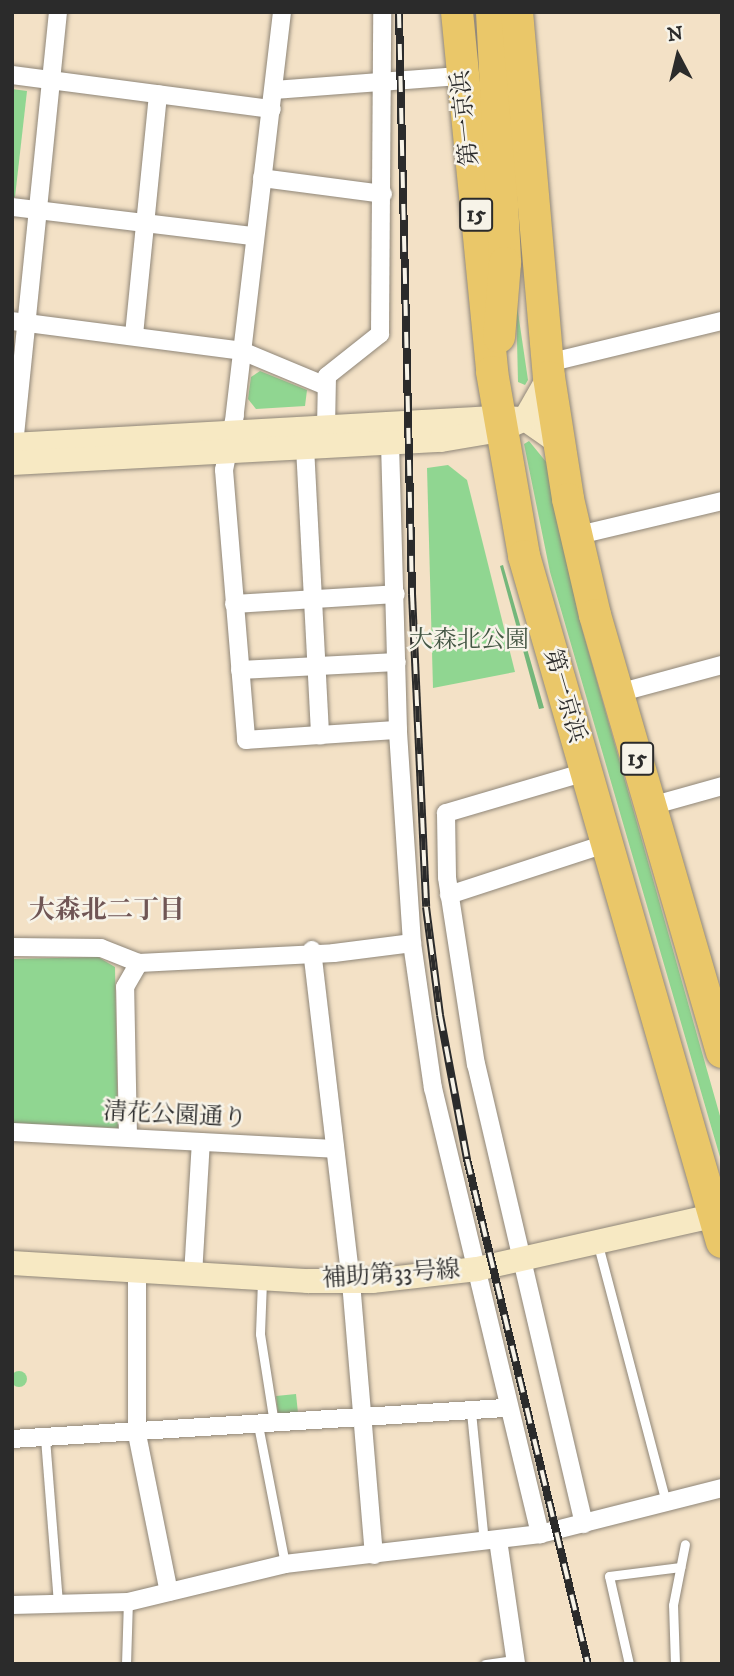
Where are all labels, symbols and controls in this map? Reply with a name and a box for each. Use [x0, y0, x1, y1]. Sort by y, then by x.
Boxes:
north arrow [643, 21, 713, 91]
text: N [666, 22, 685, 47]
street label: 第一京浜 [447, 69, 485, 167]
road number: 15 [458, 196, 494, 234]
park label: 大森北公園 [409, 627, 529, 655]
street label: 第一京浜 [537, 646, 591, 746]
road number: 15 [620, 740, 654, 778]
district label: 大森北二丁目 [29, 895, 185, 927]
street label: 清花公園通り [102, 1098, 248, 1134]
street label: 補助第33号線 [321, 1256, 461, 1294]

